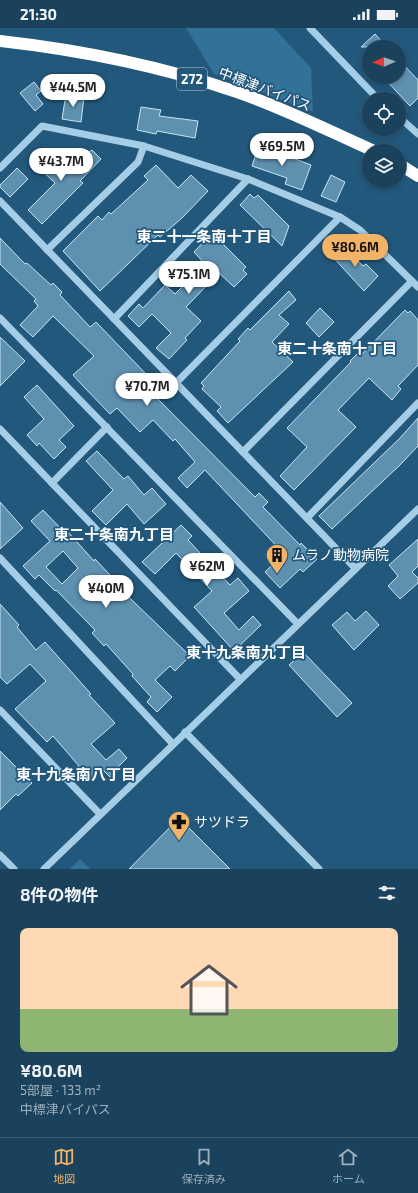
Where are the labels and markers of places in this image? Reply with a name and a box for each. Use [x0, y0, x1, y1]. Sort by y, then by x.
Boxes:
pin: ¥44.5M [40, 74, 106, 108]
pin: ¥69.5M [249, 133, 315, 167]
pin: ¥43.7M [28, 148, 94, 182]
pin: ¥80.6M [322, 234, 388, 268]
pin: ¥75.1M [156, 261, 222, 295]
pin: ¥70.7M [114, 373, 180, 407]
building icon: ムラノ動物病院 [264, 542, 290, 575]
place label: ムラノ動物病院 [292, 546, 389, 563]
pin: ¥62M [183, 553, 231, 587]
pin: ¥40M [82, 575, 130, 609]
pharmacy icon: サツドラ [166, 809, 192, 842]
place label: サツドラ [194, 813, 250, 830]

